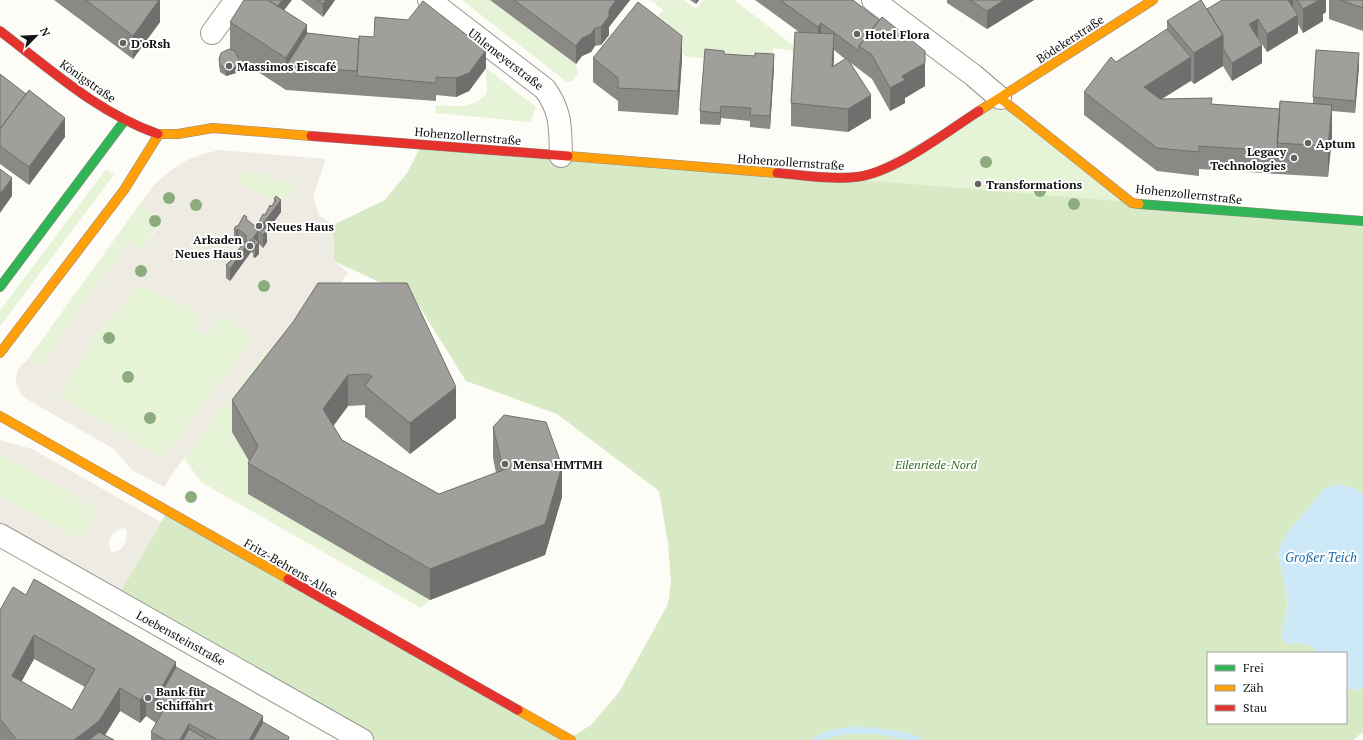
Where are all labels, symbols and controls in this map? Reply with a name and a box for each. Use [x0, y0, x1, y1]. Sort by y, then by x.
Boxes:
street label: Bödekerstraße [1033, 12, 1107, 66]
north arrow [16, 16, 56, 56]
text: N [37, 25, 53, 39]
street label: Uhlemeyerstraße [465, 25, 547, 93]
place label: Hotel Flora [865, 27, 930, 42]
marker: Hotel Flora [852, 29, 862, 39]
place label: D'oRsh [131, 36, 171, 51]
marker: D'oRsh [118, 38, 128, 48]
street label: Königstraße [57, 56, 119, 106]
place label: Massimos Eiscafé [237, 59, 337, 74]
marker: Massimos Eiscafé [224, 61, 234, 71]
street label: Hohenzollernstraße [414, 124, 522, 148]
place label: Aptum [1316, 136, 1355, 151]
marker: Aptum [1303, 138, 1313, 148]
place label: Legacy Technologies [1210, 144, 1287, 173]
street label: Hohenzollernstraße [737, 151, 845, 173]
marker: Legacy Technologies [1289, 153, 1299, 163]
place label: Transformations [986, 177, 1083, 192]
marker: Transformations [973, 179, 983, 189]
street label: Hohenzollernstraße [1135, 181, 1243, 207]
place label: Neues Haus [267, 219, 334, 234]
marker: Neues Haus [254, 221, 264, 231]
place label: Arkaden Neues Haus [175, 232, 243, 261]
marker: Arkaden Neues Haus [245, 241, 255, 251]
place label: Mensa HMTMH [513, 457, 602, 472]
park label: Eilenriede-Nord [894, 457, 977, 472]
marker: Mensa HMTMH [500, 459, 510, 469]
street label: Fritz-Behrens-Allee [242, 535, 340, 601]
water label: Großer Teich [1285, 548, 1357, 566]
street label: Loebensteinstraße [134, 607, 228, 669]
legend [1207, 652, 1347, 724]
text: Frei [1243, 660, 1264, 675]
text: Zäh [1243, 680, 1263, 695]
place label: Bank für Schiffahrt [156, 684, 214, 713]
marker: Bank für Schiffahrt [143, 693, 153, 703]
text: Stau [1243, 700, 1267, 715]

